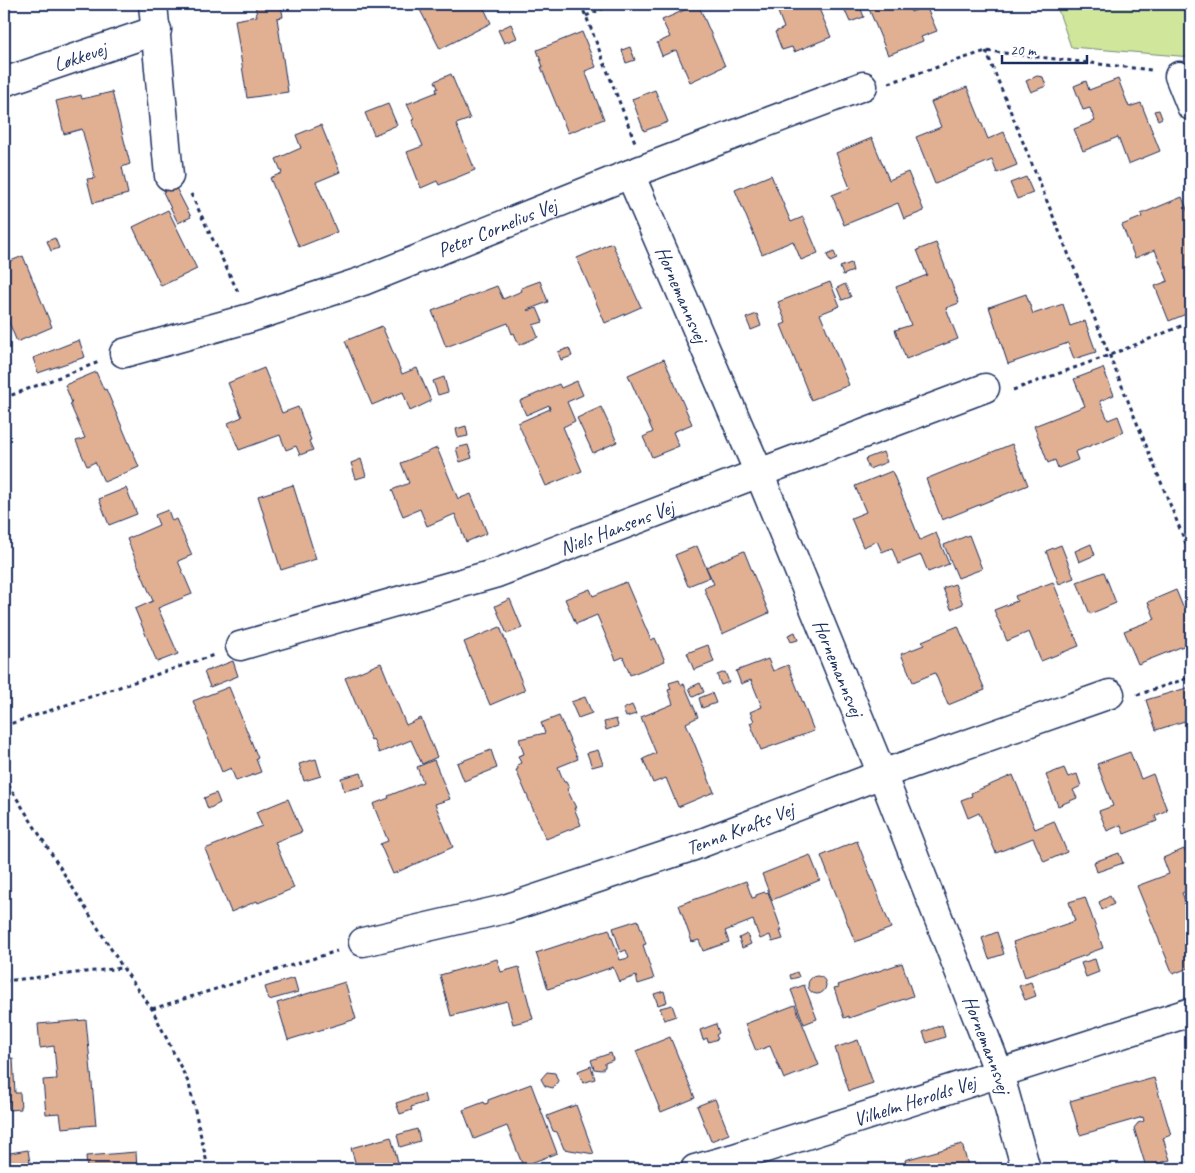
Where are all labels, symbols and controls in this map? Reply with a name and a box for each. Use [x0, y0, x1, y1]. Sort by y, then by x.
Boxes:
scale bar [1002, 32, 1088, 64]
street label: Løkkevej [50, 36, 111, 77]
text: 20 m [1010, 41, 1037, 60]
street label: Peter Cornelius Vej [434, 192, 562, 263]
street label: Hornemannsvej [650, 242, 714, 349]
street label: Niels Hansens Vej [556, 494, 679, 561]
street label: Hornemannsvej [807, 616, 870, 723]
street label: Tenna Krafts Vej [683, 796, 800, 861]
street label: Hornemannsvej [957, 992, 1017, 1099]
street label: Vilhelm Herolds Vej [850, 1069, 981, 1132]

